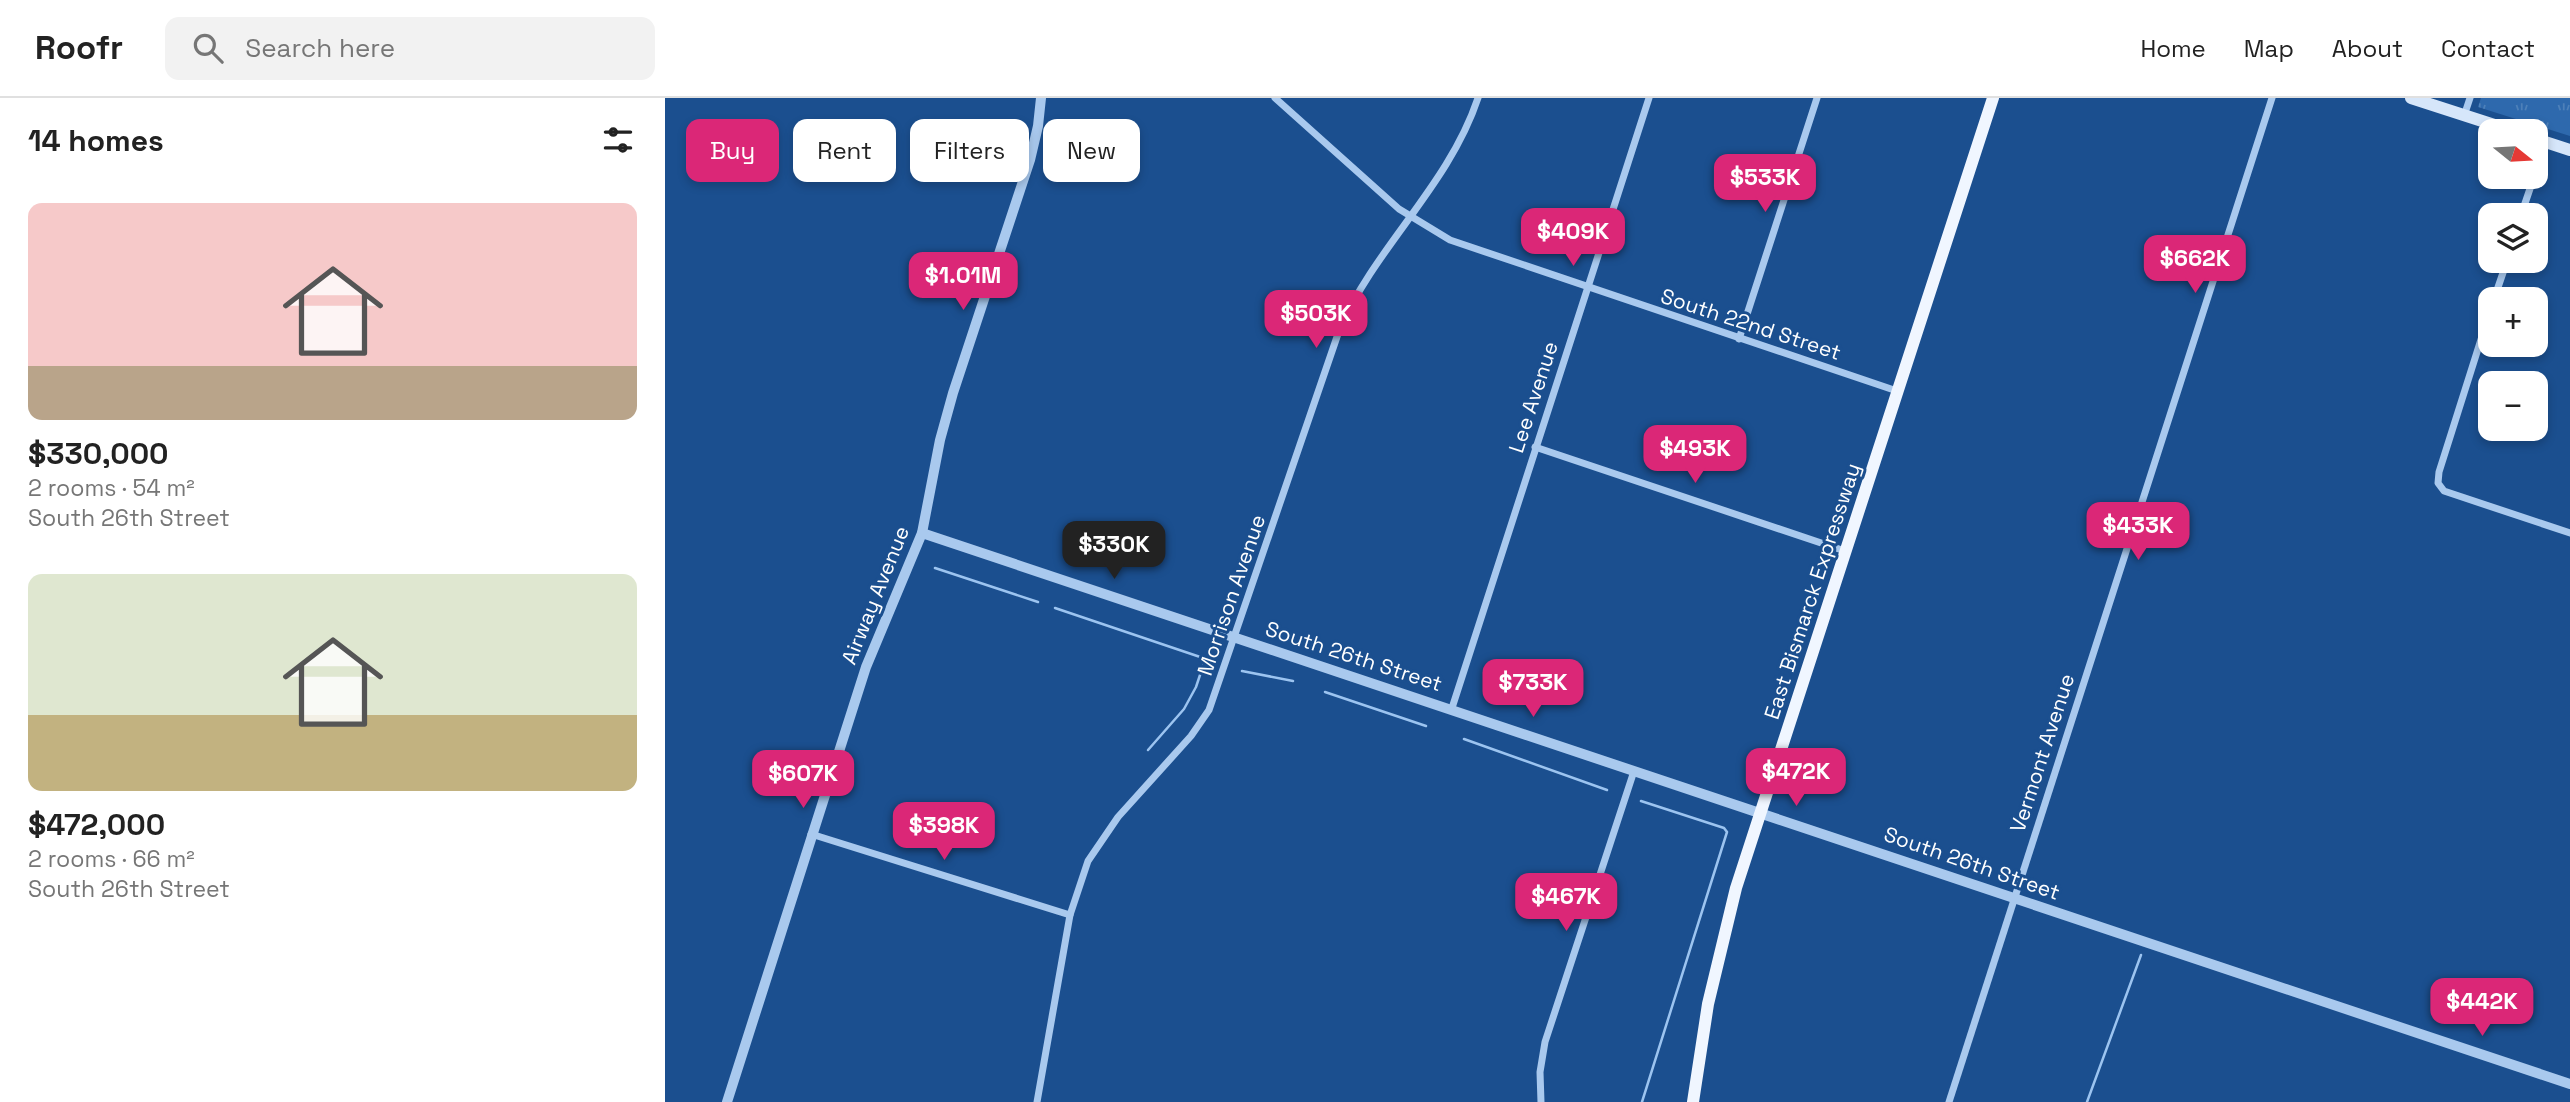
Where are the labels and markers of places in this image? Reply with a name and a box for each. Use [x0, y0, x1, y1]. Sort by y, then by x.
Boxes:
pin: $533K [1716, 155, 1814, 214]
pin: $409K [1524, 208, 1622, 268]
pin: $662K [2146, 236, 2244, 295]
pin: $1.01M [906, 252, 1020, 312]
pin: $503K [1267, 290, 1365, 350]
pin: $493K [1646, 426, 1744, 485]
pin: $433K [2089, 503, 2187, 562]
pin: $330K [1065, 522, 1163, 581]
pin: $733K [1484, 660, 1582, 719]
pin: $472K [1747, 748, 1845, 808]
pin: $607K [754, 750, 852, 810]
pin: $398K [895, 802, 993, 862]
pin: $467K [1517, 874, 1615, 933]
pin: $442K [2433, 978, 2531, 1038]

